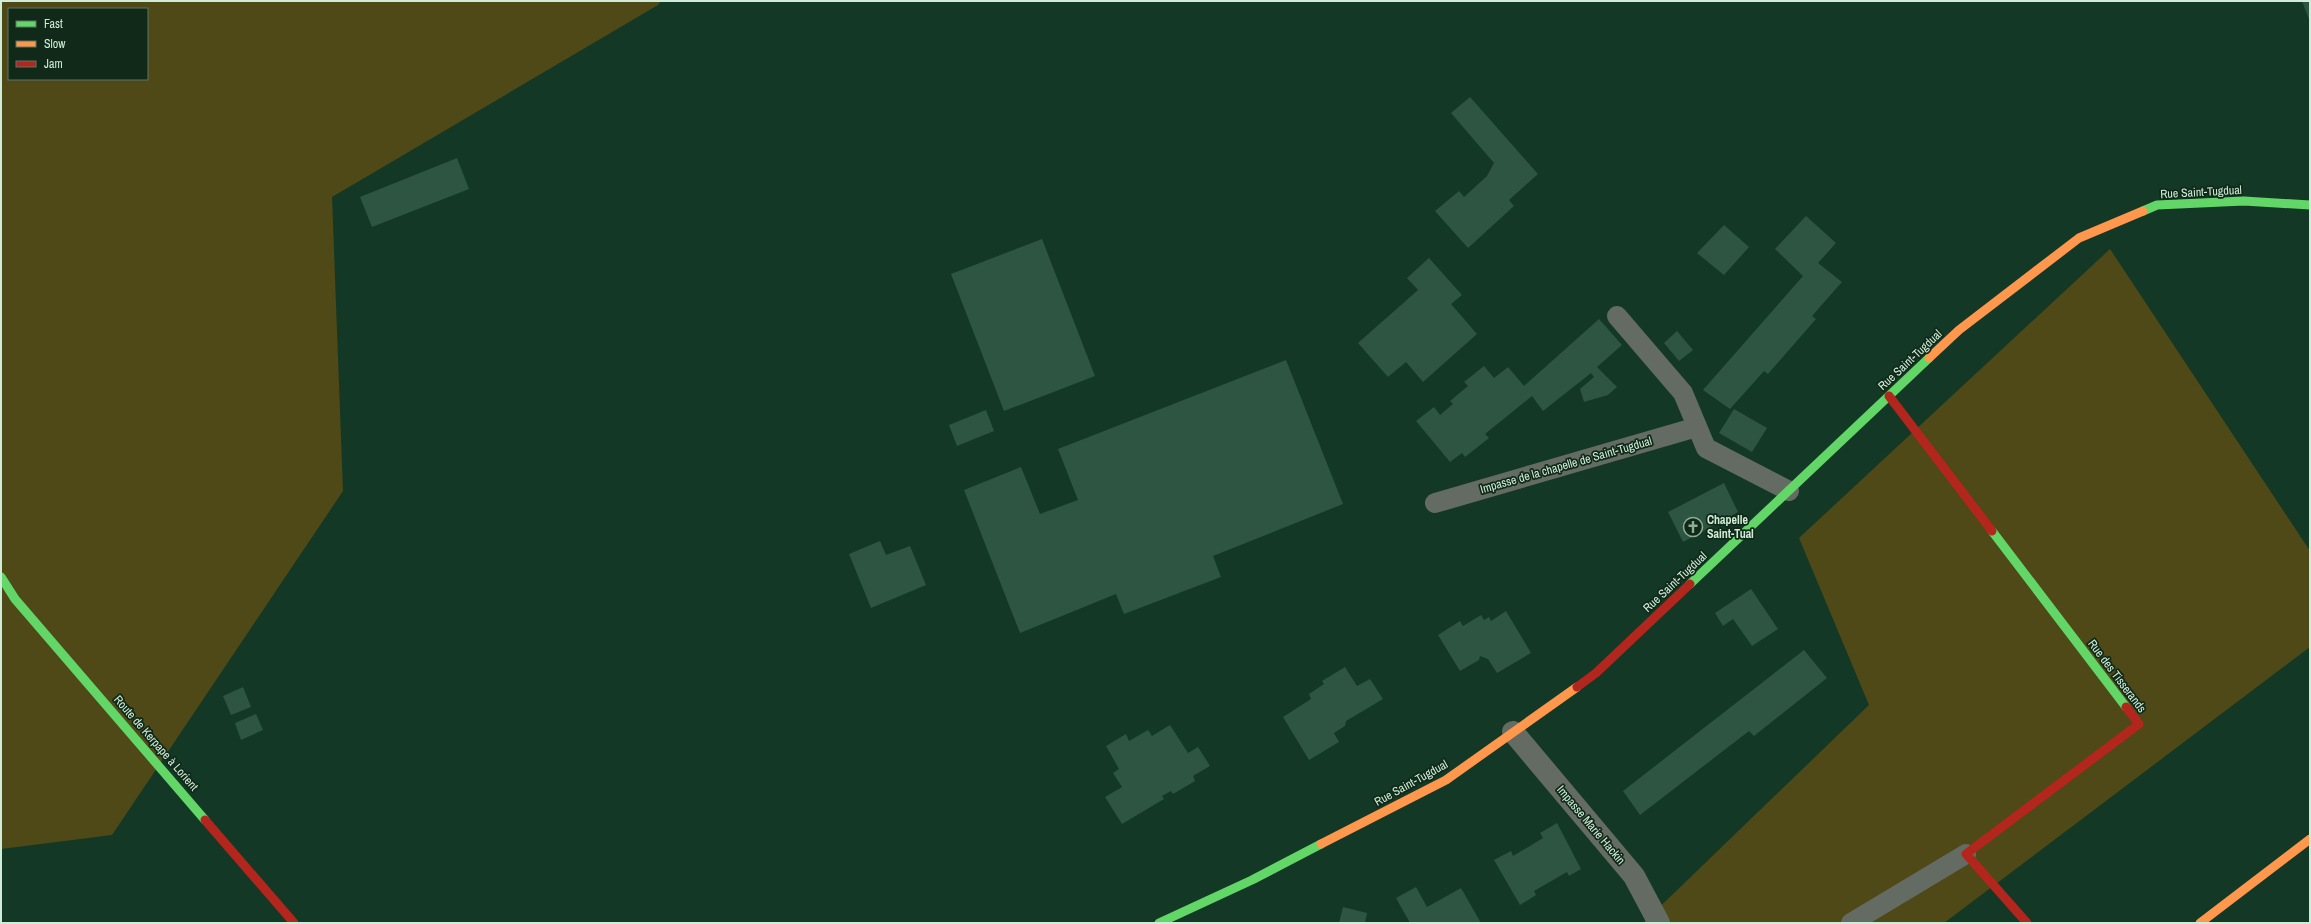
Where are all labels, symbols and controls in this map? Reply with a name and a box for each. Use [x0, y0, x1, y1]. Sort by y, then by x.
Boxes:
legend [8, 8, 148, 80]
text: Fast [44, 16, 63, 32]
text: Slow [44, 36, 66, 52]
text: Jam [44, 56, 63, 72]
street label: Rue Saint-Tugdual [2160, 182, 2242, 202]
street label: Rue Saint-Tugdual [1875, 326, 1945, 394]
street label: Impasse de la chapelle de Saint-Tugdual [1478, 433, 1654, 497]
place label: Chapelle Saint-Tual [1707, 512, 1754, 542]
church icon: Chapelle Saint-Tual [1682, 516, 1704, 538]
street label: Rue Saint-Tugdual [1640, 548, 1710, 616]
street label: Rue des Tisserands [2084, 636, 2150, 716]
street label: Route de Kerpape à Lorient [110, 692, 202, 794]
street label: Rue Saint-Tugdual [1371, 756, 1451, 810]
street label: Impasse Marie Hackin [1553, 782, 1629, 868]

